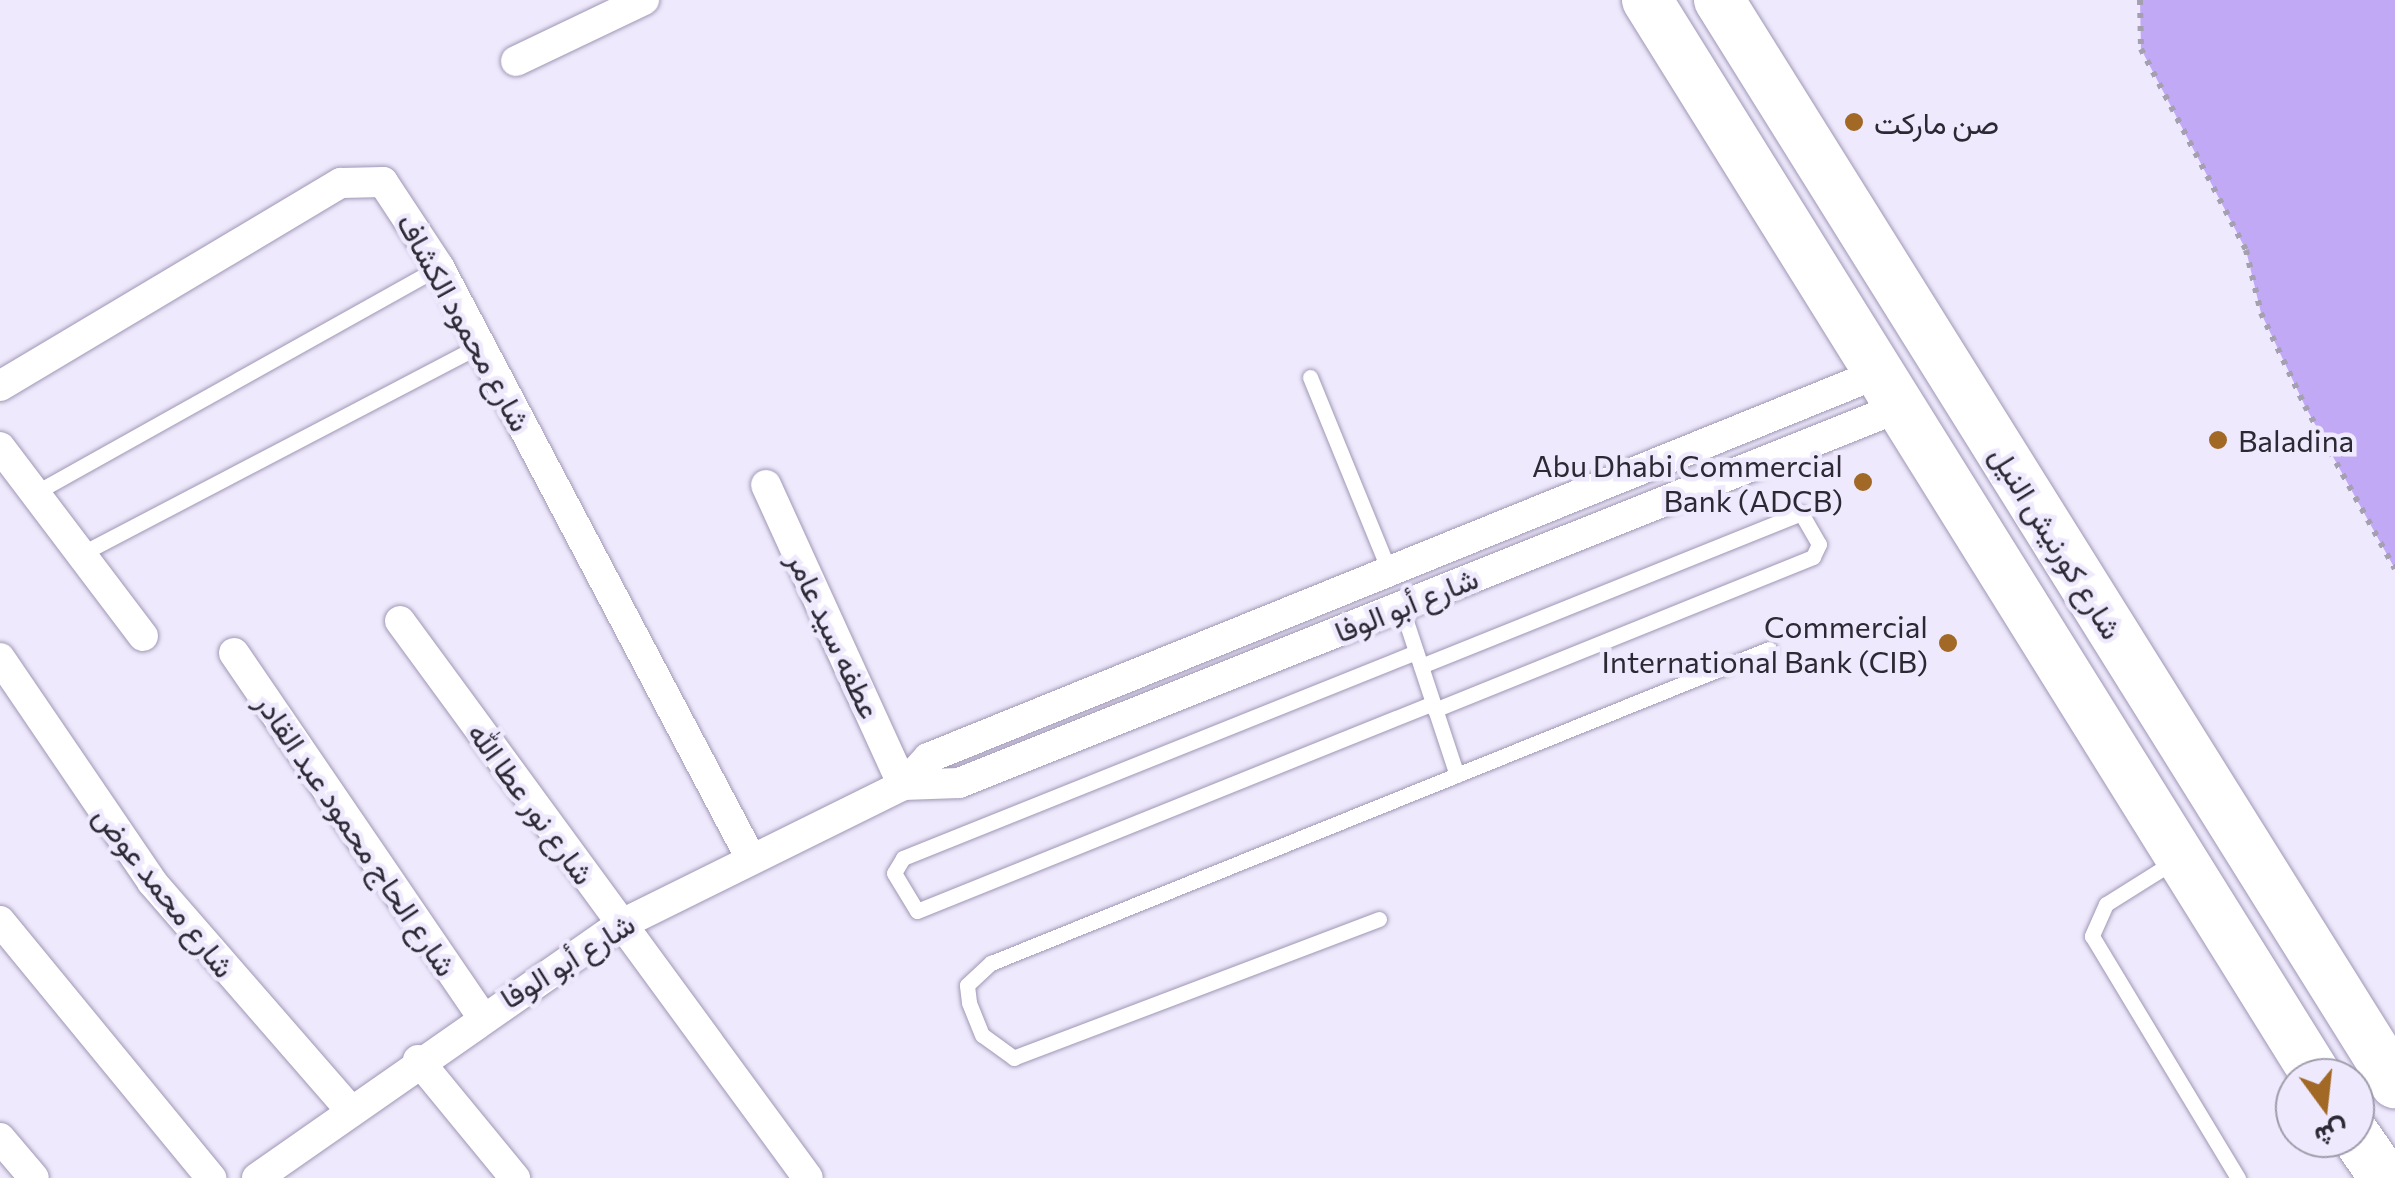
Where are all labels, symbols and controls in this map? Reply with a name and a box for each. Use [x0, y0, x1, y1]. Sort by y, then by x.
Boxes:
place label: صن ماركت [1874, 104, 1999, 140]
marker: صن ماركت [1843, 111, 1865, 133]
street label: شارع محمود الكشاف [390, 207, 540, 437]
place label: Baladina [2238, 422, 2354, 458]
marker: Baladina [2207, 429, 2229, 451]
street label: شارع كورنيش النيل [1983, 439, 2131, 645]
place label: Abu Dhabi Commercial Bank (ADCB) [1532, 447, 1843, 518]
marker: Abu Dhabi Commercial Bank (ADCB) [1852, 471, 1874, 493]
street label: عطفه سيد عامر [781, 546, 889, 724]
street label: شارع أبو الوفا [1329, 559, 1483, 649]
place label: Commercial International Bank (CIB) [1601, 608, 1928, 678]
marker: Commercial International Bank (CIB) [1937, 632, 1959, 654]
street label: شارع الحاج محمود عبد القادر [249, 686, 465, 982]
street label: شارع نور عطا الله [461, 715, 603, 891]
street label: شارع محمد عوض [87, 798, 243, 984]
street label: شارع أبو الوفا [493, 905, 641, 1015]
north arrow [2275, 1058, 2375, 1158]
text: ش [2312, 1114, 2353, 1156]

